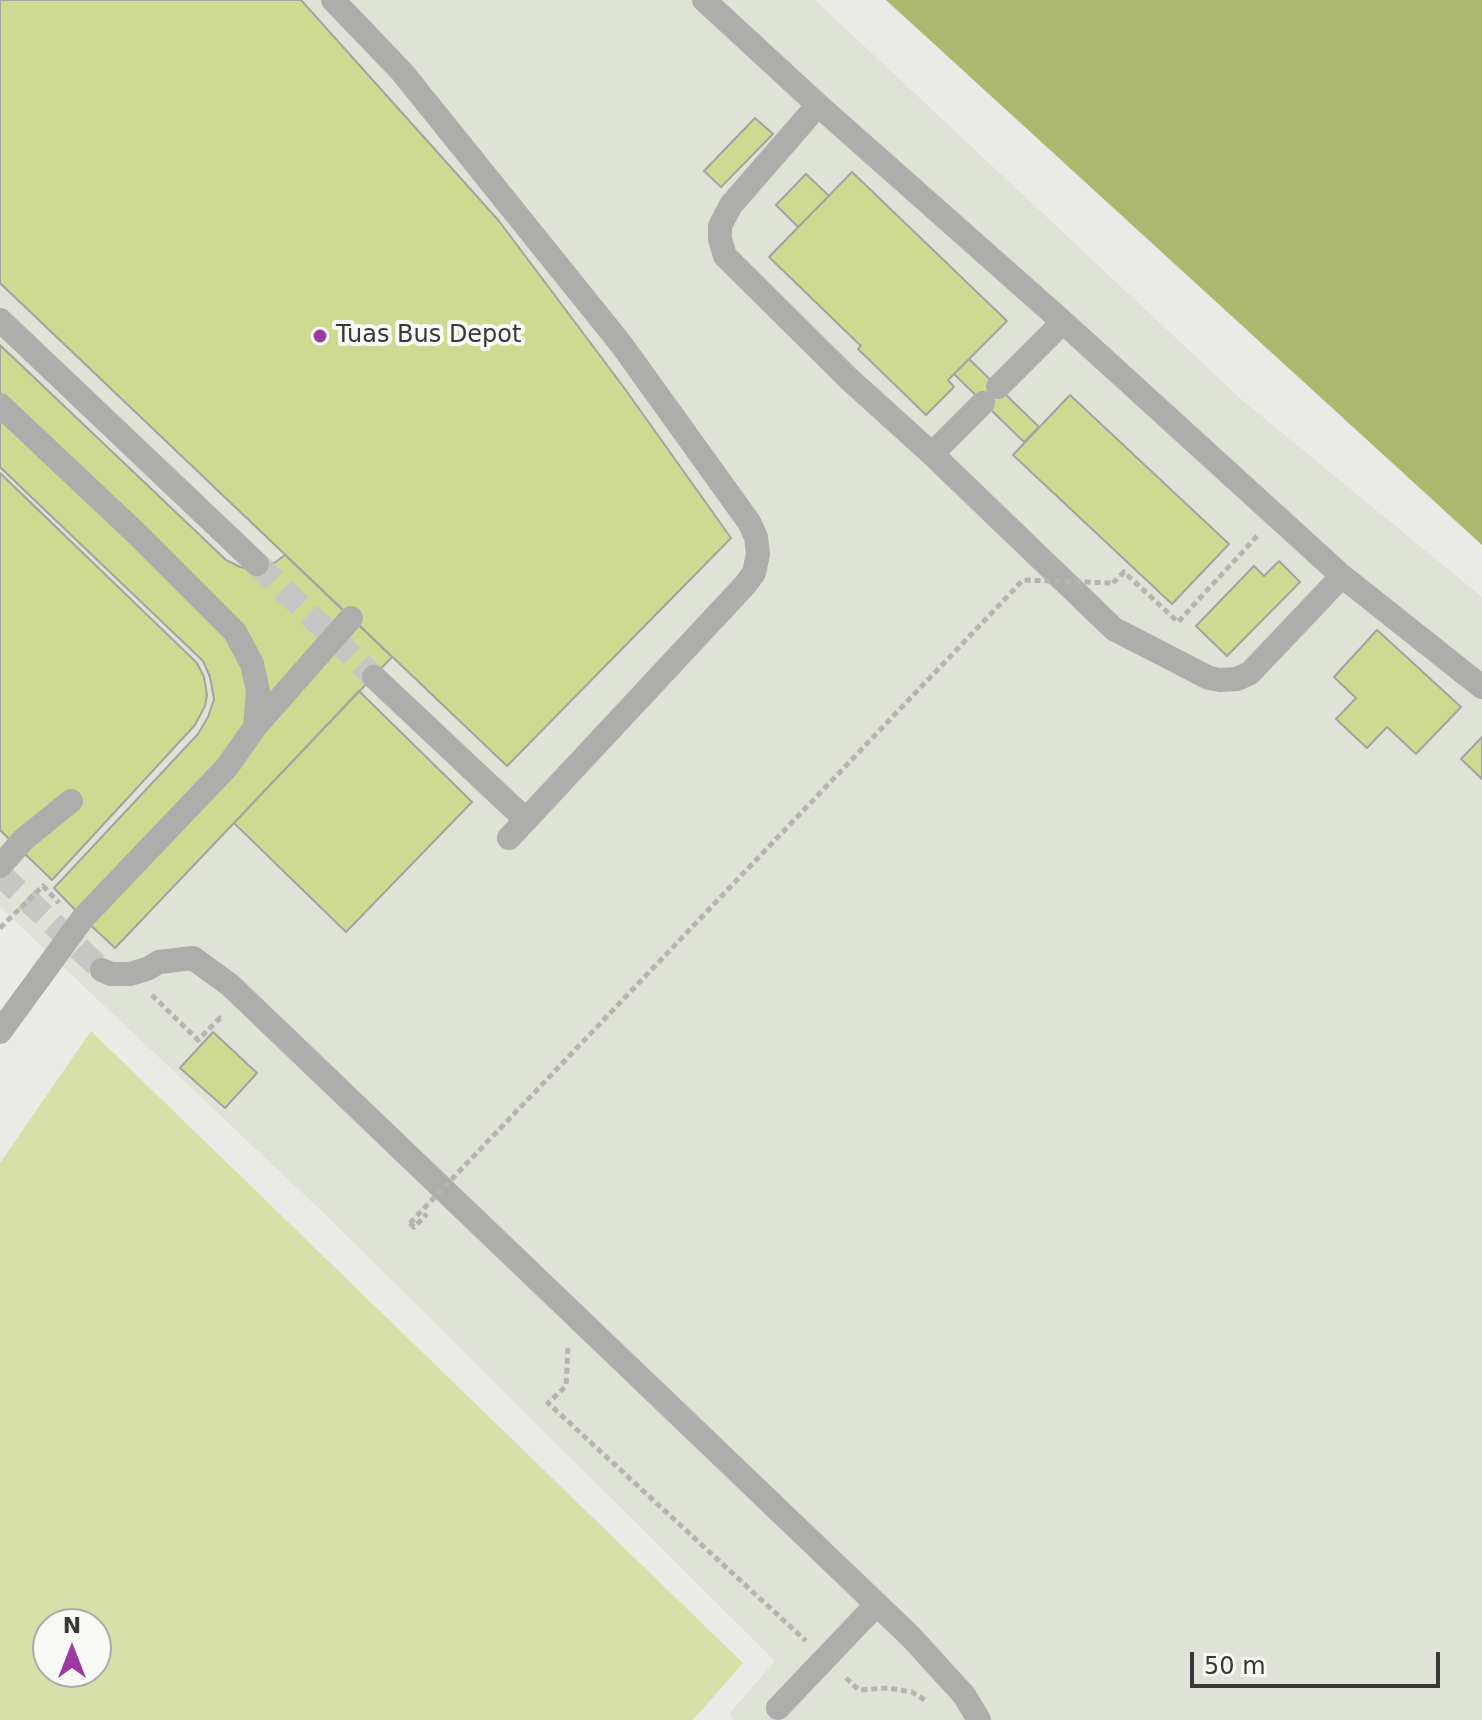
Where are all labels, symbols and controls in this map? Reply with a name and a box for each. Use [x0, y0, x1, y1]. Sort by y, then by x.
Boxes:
place label: Tuas Bus Depot [336, 322, 521, 350]
marker: Tuas Bus Depot [311, 327, 329, 345]
north arrow [32, 1608, 112, 1688]
text: N [63, 1613, 81, 1638]
scale bar [1194, 1636, 1444, 1686]
text: 50 m [1204, 1652, 1266, 1680]

